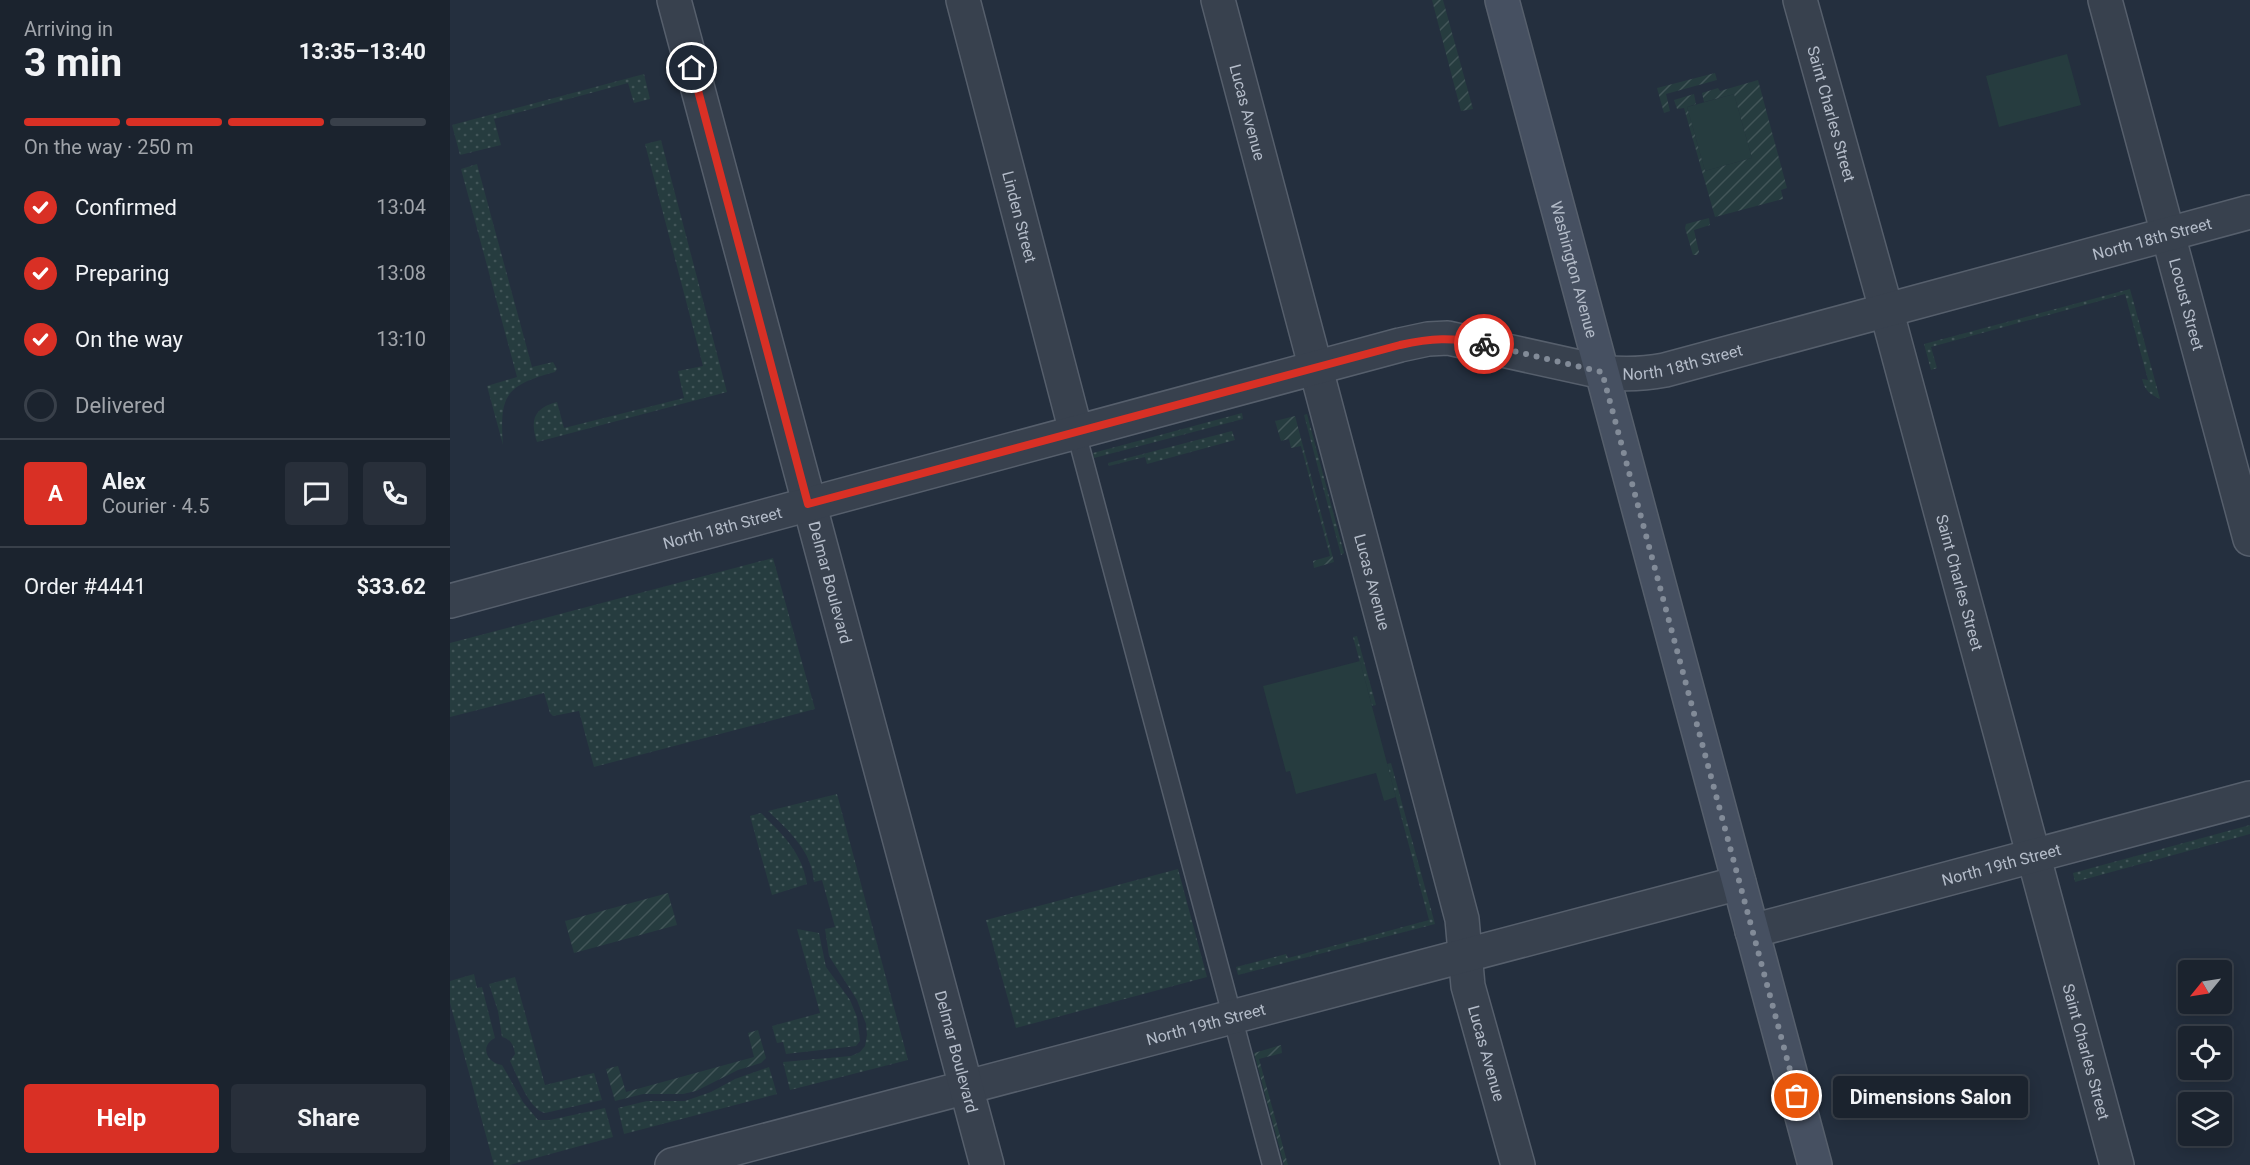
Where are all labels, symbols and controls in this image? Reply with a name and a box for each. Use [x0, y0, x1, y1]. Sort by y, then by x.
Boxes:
text: Arriving in [24, 17, 113, 41]
text: 13:35–13:40 [299, 39, 426, 64]
text: 3 min [24, 40, 122, 86]
pin [666, 42, 717, 93]
street label: Saint Charles Street [1804, 44, 1860, 184]
icon: home [675, 51, 708, 84]
street label: Lucas Avenue [1226, 62, 1270, 162]
text: On the way · 250 m [24, 135, 193, 159]
street label: Linden Street [999, 169, 1041, 265]
icon: check [24, 191, 57, 224]
text: Confirmed [75, 195, 177, 220]
text: 13:04 [376, 195, 426, 219]
street label: Washington Avenue [1547, 199, 1602, 340]
street label: North 18th Street [2090, 213, 2214, 264]
street label: Locust Street [2165, 256, 2208, 352]
icon: check [24, 257, 57, 290]
text: Preparing [75, 261, 169, 286]
text: 13:08 [376, 261, 426, 285]
courier [1454, 314, 1514, 374]
icon: check [24, 323, 57, 356]
text: On the way [75, 327, 183, 352]
text: 13:10 [376, 327, 426, 351]
icon: bike [1468, 328, 1501, 361]
street label: North 18th Street [1622, 340, 1744, 383]
text: Delivered [75, 393, 165, 418]
button: chat [285, 462, 348, 525]
button: phone [363, 462, 426, 525]
text: Alex [102, 469, 146, 494]
text: A [48, 481, 63, 506]
text: Courier · 4.5 [102, 494, 209, 518]
street label: North 18th Street [661, 503, 784, 553]
street label: Saint Charles Street [1932, 512, 1987, 653]
street label: Delmar Boulevard [805, 519, 856, 646]
street label: Lucas Avenue [1351, 532, 1394, 632]
text: Order #4441 [24, 574, 146, 599]
text: $33.62 [357, 574, 426, 599]
street label: North 19th Street [1940, 839, 2063, 889]
north arrow [2178, 960, 2232, 1014]
map controls [2178, 960, 2232, 1146]
street label: Saint Charles Street [2059, 981, 2114, 1122]
street label: Delmar Boulevard [931, 988, 982, 1115]
street label: North 19th Street [1144, 999, 1267, 1049]
street label: Lucas Avenue [1464, 1003, 1509, 1103]
button: locate [2178, 1026, 2232, 1080]
pin [1771, 1070, 1822, 1121]
callout: Dimensions Salon [1833, 1075, 2028, 1117]
icon: bag [1780, 1079, 1813, 1112]
button: Help [24, 1084, 219, 1153]
button: Share [231, 1084, 426, 1153]
text: Dimensions Salon [1850, 1085, 2011, 1109]
button: layers [2178, 1092, 2232, 1146]

